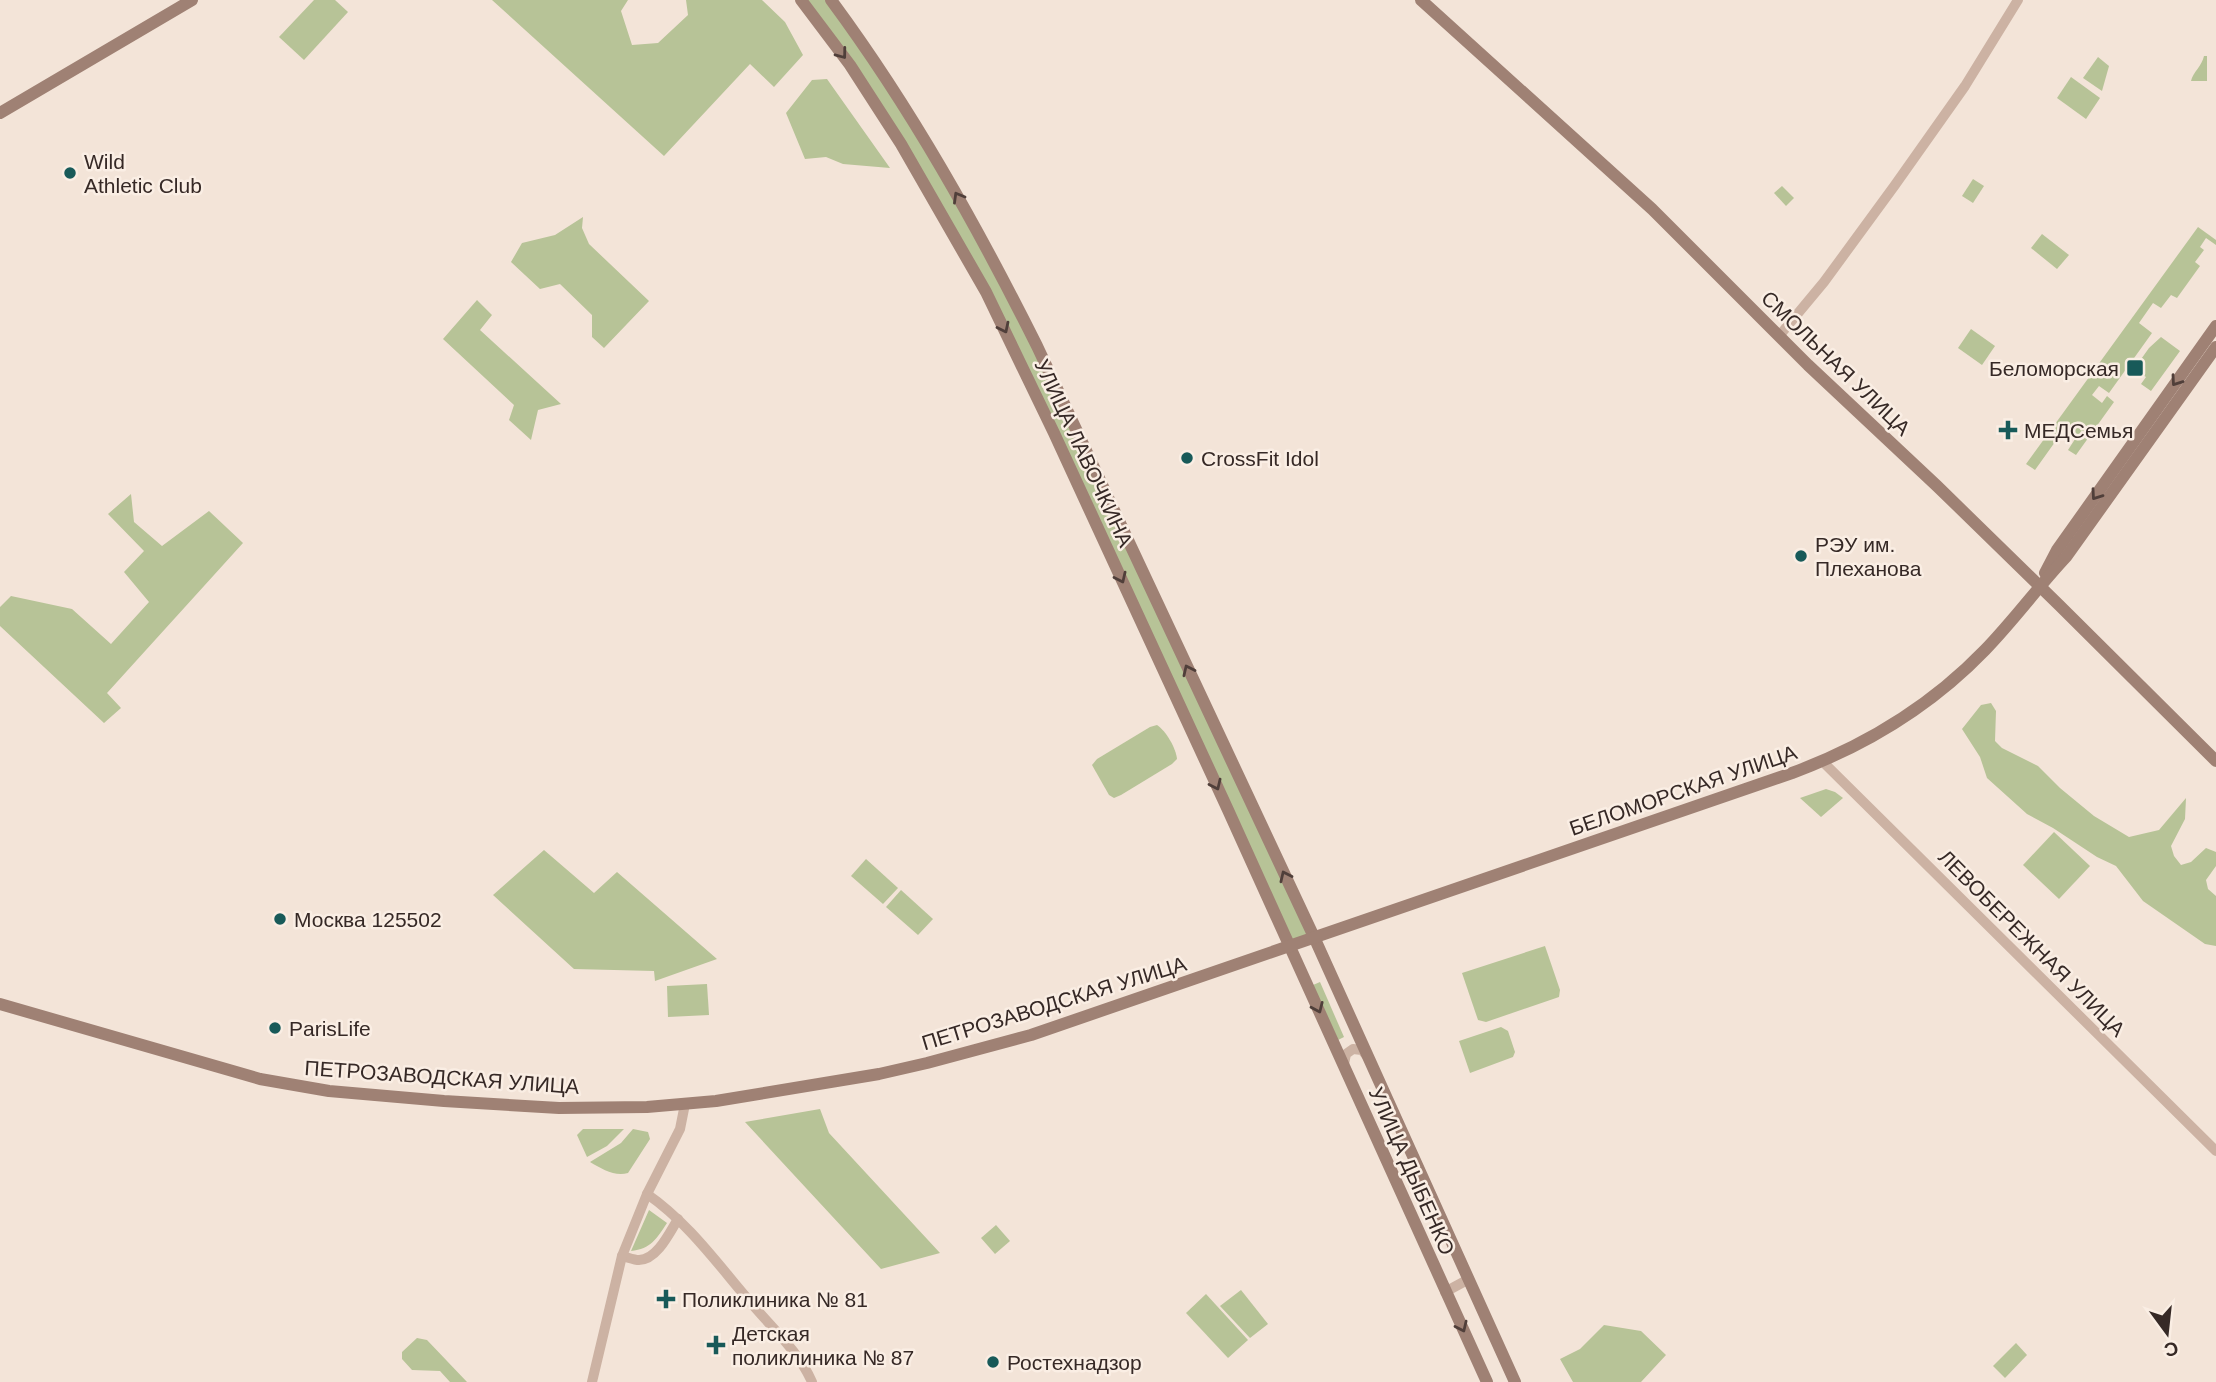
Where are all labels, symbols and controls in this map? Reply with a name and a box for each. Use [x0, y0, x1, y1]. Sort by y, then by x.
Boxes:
one-way arrow [834, 46, 846, 59]
place label: Wild Athletic Club [84, 150, 202, 197]
marker: Wild Athletic Club [62, 165, 78, 181]
one-way arrow [953, 192, 966, 204]
street label: СМОЛЬНАЯ УЛИЦА [1757, 286, 1915, 440]
one-way arrow [995, 321, 1009, 333]
street label: УЛИЦА ЛАВОЧКИНА [1030, 356, 1138, 550]
place label: Беломорская [1989, 357, 2119, 380]
marker: Беломорская [2125, 358, 2145, 378]
one-way arrow [2172, 373, 2185, 386]
place label: МЕДСемья [2024, 419, 2133, 442]
marker: МЕДСемья [1998, 420, 2018, 440]
place label: CrossFit Idol [1201, 447, 1319, 470]
marker: CrossFit Idol [1179, 450, 1195, 466]
one-way arrow [2092, 487, 2104, 500]
place label: РЭУ им. Плеханова [1815, 533, 1922, 580]
marker: РЭУ им. Плеханова [1793, 548, 1809, 564]
one-way arrow [1113, 571, 1127, 583]
one-way arrow [1183, 664, 1197, 677]
street label: БЕЛОМОРСКАЯ УЛИЦА [1566, 740, 1800, 840]
one-way arrow [1208, 777, 1222, 790]
street label: ЛЕВОБЕРЕЖНАЯ УЛИЦА [1934, 845, 2130, 1041]
one-way arrow [1279, 870, 1293, 883]
place label: Москва 125502 [294, 908, 442, 931]
marker: Москва 125502 [272, 911, 288, 927]
street label: ПЕТРОЗАВОДСКАЯ УЛИЦА [919, 952, 1189, 1054]
one-way arrow [1310, 1001, 1324, 1013]
place label: ParisLife [289, 1017, 371, 1040]
marker: ParisLife [267, 1020, 283, 1036]
street label: ПЕТРОЗАВОДСКАЯ УЛИЦА [304, 1056, 580, 1098]
street label: УЛИЦА ДЫБЕНКО [1365, 1084, 1459, 1258]
place label: Поликлиника № 81 [682, 1288, 868, 1311]
marker: Поликлиника № 81 [656, 1289, 676, 1309]
north arrow [2132, 1298, 2202, 1368]
one-way arrow [1454, 1320, 1468, 1332]
place label: Детская поликлиника № 87 [732, 1322, 914, 1369]
marker: Детская поликлиника № 87 [706, 1335, 726, 1355]
text: С [2162, 1337, 2181, 1361]
place label: Ростехнадзор [1007, 1351, 1142, 1374]
marker: Ростехнадзор [985, 1354, 1001, 1370]

